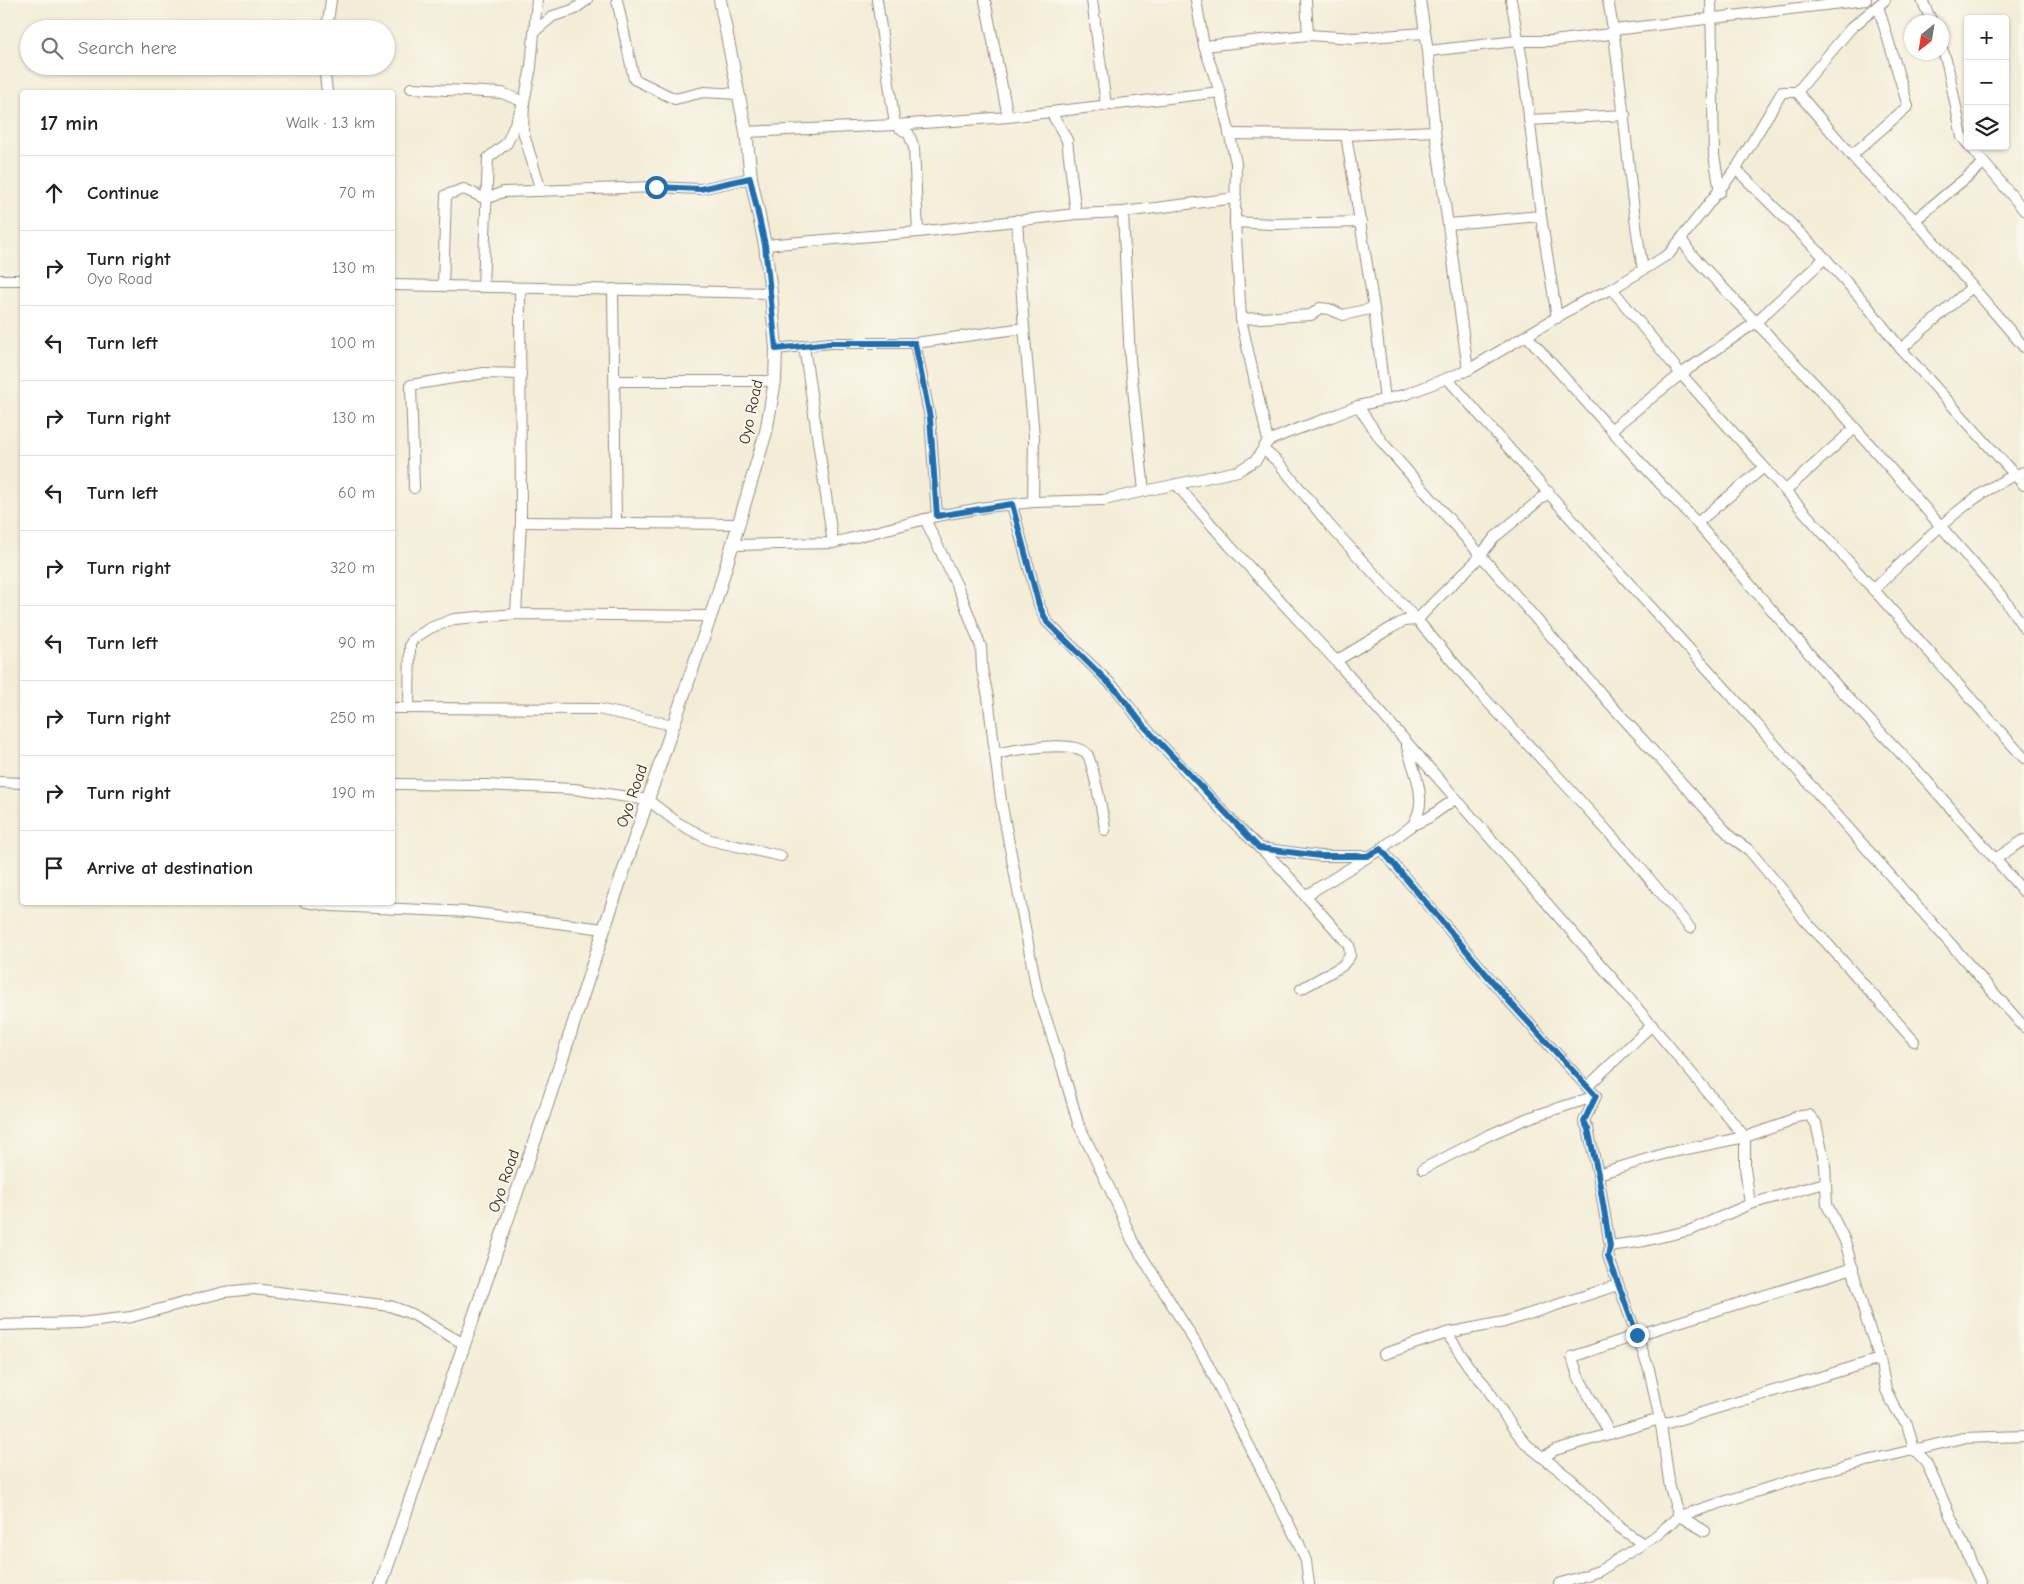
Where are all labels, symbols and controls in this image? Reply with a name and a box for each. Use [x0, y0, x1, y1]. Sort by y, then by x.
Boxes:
north arrow [1904, 15, 1949, 60]
map controls [1964, 15, 2009, 150]
button: + [1964, 15, 2009, 60]
search box [20, 20, 395, 75]
icon: search [38, 34, 66, 62]
text: Search here [78, 37, 177, 59]
button: − [1964, 60, 2009, 105]
button: layers [1964, 105, 2009, 150]
text: 17 min [40, 111, 98, 135]
text: Walk · 1.3 km [286, 114, 375, 132]
route start [645, 176, 668, 199]
icon: ahead [40, 179, 68, 207]
text: Continue [87, 182, 159, 204]
text: 70 m [339, 184, 375, 202]
text: Turn right [87, 248, 171, 270]
icon: right [40, 254, 68, 282]
text: 130 m [332, 259, 375, 277]
text: Oyo Road [87, 270, 153, 288]
icon: left [40, 329, 68, 357]
text: Turn left [87, 332, 158, 354]
text: 100 m [331, 334, 375, 352]
street label: Oyo Road [735, 378, 767, 446]
icon: right [40, 404, 68, 432]
text: Turn right [87, 407, 171, 429]
text: 130 m [332, 409, 375, 427]
icon: left [40, 479, 68, 507]
text: Turn left [87, 482, 158, 504]
text: 60 m [338, 484, 375, 502]
icon: right [40, 554, 68, 582]
text: Turn right [87, 557, 171, 579]
text: 320 m [330, 559, 375, 577]
icon: left [40, 629, 68, 657]
text: Turn left [87, 632, 158, 654]
text: 90 m [338, 634, 375, 652]
icon: right [40, 704, 68, 732]
text: Turn right [87, 707, 171, 729]
text: 250 m [330, 709, 375, 727]
street label: Oyo Road [613, 762, 651, 830]
icon: right [40, 779, 68, 807]
text: Turn right [87, 782, 171, 804]
text: 190 m [332, 784, 375, 802]
icon: arrive [40, 854, 68, 882]
text: Arrive at destination [87, 857, 253, 879]
street label: Oyo Road [485, 1147, 523, 1215]
route end [1626, 1324, 1649, 1347]

